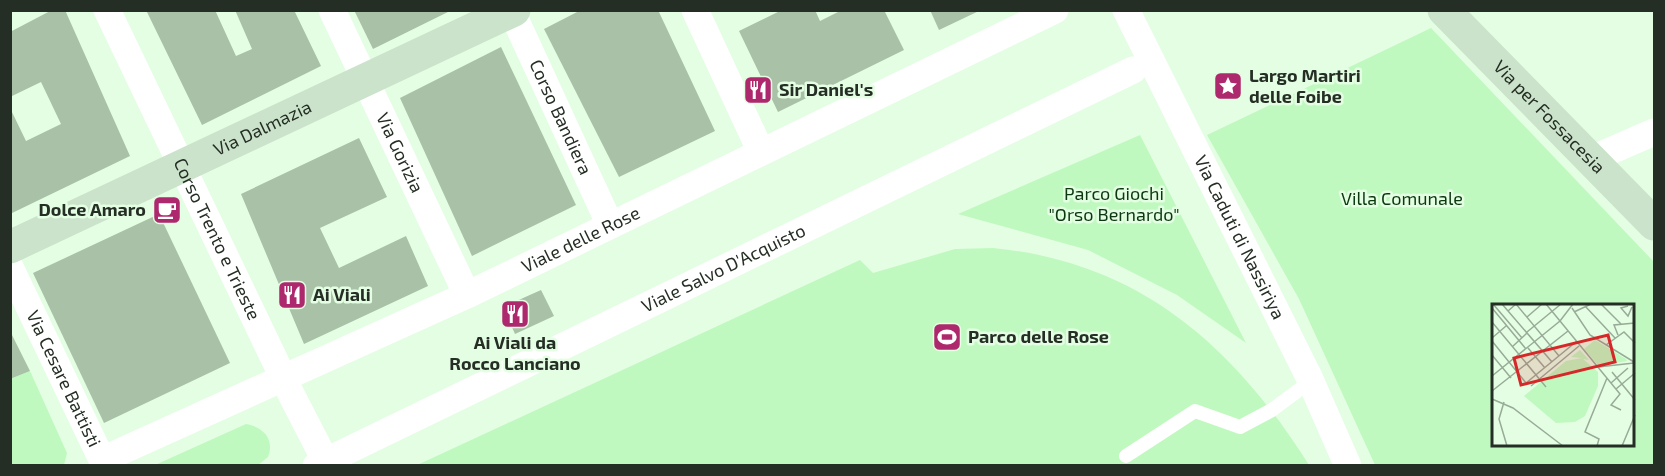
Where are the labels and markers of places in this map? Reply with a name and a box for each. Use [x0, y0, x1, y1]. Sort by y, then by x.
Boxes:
place label: Largo Martiri delle Foibe [1249, 64, 1361, 107]
place icon: Largo Martiri delle Foibe [1212, 70, 1244, 102]
restaurant icon: Sir Daniel's [742, 74, 774, 106]
place label: Sir Daniel's [779, 78, 873, 100]
cafe icon: Dolce Amaro [151, 194, 183, 226]
place label: Dolce Amaro [38, 198, 146, 220]
restaurant icon: Ai Viali [276, 279, 308, 311]
place label: Ai Viali [313, 283, 371, 305]
restaurant icon: Ai Viali da Rocco Lanciano [499, 298, 531, 330]
sports icon: Parco delle Rose [931, 321, 963, 353]
place label: Parco delle Rose [968, 325, 1109, 347]
place label: Ai Viali da Rocco Lanciano [449, 331, 581, 374]

